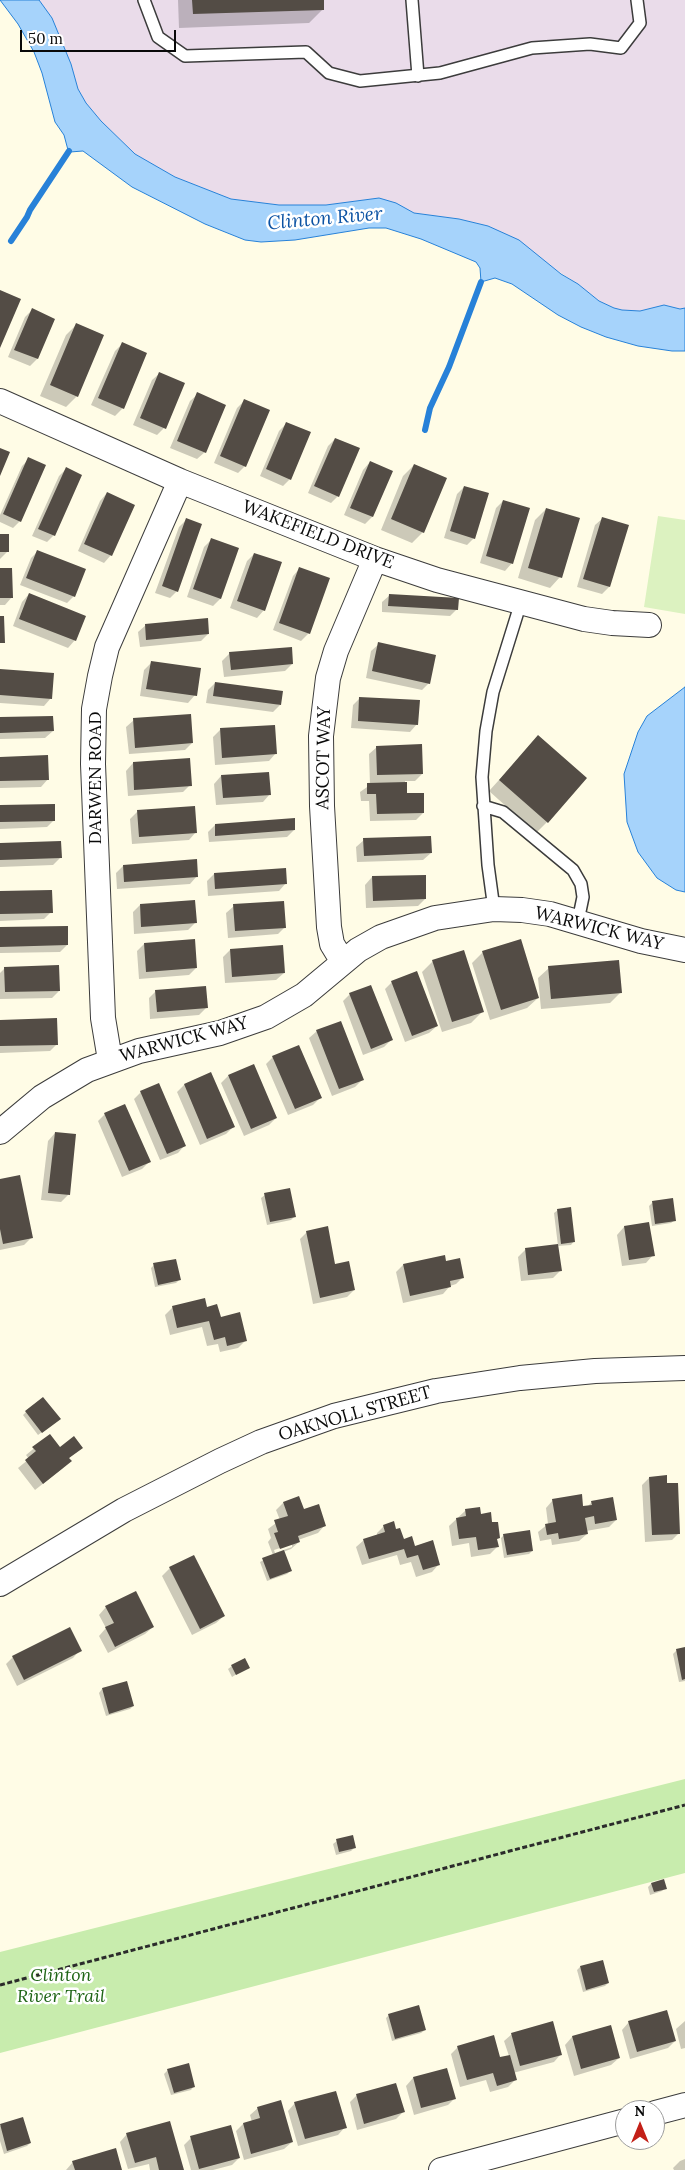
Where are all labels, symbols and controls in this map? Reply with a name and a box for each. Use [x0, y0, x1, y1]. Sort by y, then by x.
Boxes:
scale bar [22, 20, 179, 52]
text: 50 m [28, 29, 63, 48]
water label: Clinton River [266, 203, 384, 235]
street label: WAKEFIELD DRIVE [239, 496, 397, 574]
street label: ASCOT WAY [312, 706, 336, 810]
street label: DARWEN ROAD [85, 711, 107, 845]
street label: WARWICK WAY [532, 903, 666, 955]
street label: WARWICK WAY [117, 1012, 251, 1068]
street label: OAKNOLL STREET [276, 1382, 434, 1446]
park label: Clinton River Trail [17, 1965, 105, 2008]
north arrow [615, 2100, 665, 2150]
text: N [635, 2102, 645, 2120]

